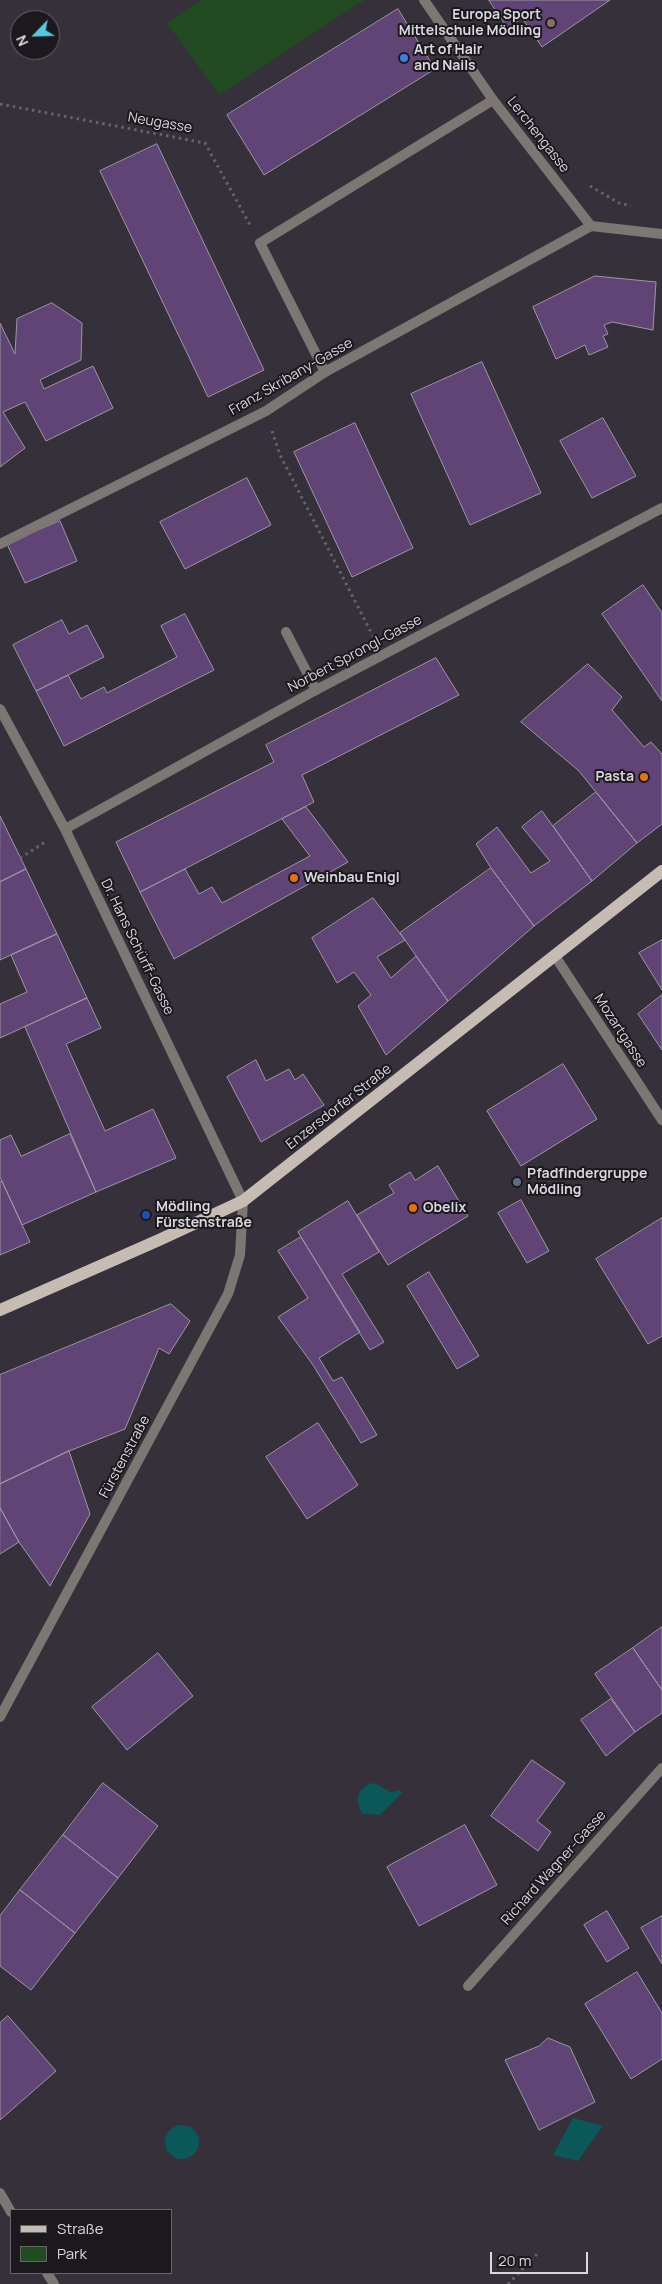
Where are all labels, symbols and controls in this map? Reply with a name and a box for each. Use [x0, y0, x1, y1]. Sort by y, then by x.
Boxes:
place label: Europa Sport Mittelschule Mödling [399, 7, 541, 40]
north arrow [10, 10, 60, 60]
marker: Europa Sport Mittelschule Mödling [545, 17, 557, 29]
text: N [11, 32, 32, 49]
place label: Art of Hair and Nails [414, 42, 482, 74]
marker: Art of Hair and Nails [398, 52, 410, 64]
street label: Lerchengasse [503, 94, 573, 176]
street label: Neugasse [127, 109, 193, 137]
street label: Franz Skribany-Gasse [226, 335, 356, 419]
street label: Norbert Sprongl-Gasse [285, 612, 425, 696]
place label: Pasta [595, 769, 634, 785]
marker: Pasta [638, 771, 650, 783]
place label: Weinbau Enigl [304, 870, 400, 886]
marker: Weinbau Enigl [288, 872, 300, 884]
street label: Dr. Hans Schürff-Gasse [97, 876, 177, 1018]
street label: Mozartgasse [590, 991, 650, 1071]
street label: Enzersdorfer Straße [283, 1061, 395, 1153]
place label: Pfadfindergruppe Mödling [527, 1166, 647, 1198]
marker: Pfadfindergruppe Mödling [511, 1176, 523, 1188]
place label: Mödling Fürstenstraße [156, 1199, 252, 1232]
place label: Obelix [423, 1200, 466, 1216]
marker: Obelix [407, 1202, 419, 1214]
marker: Mödling Fürstenstraße [140, 1209, 152, 1221]
street label: Fürstenstraße [96, 1413, 154, 1501]
street label: Richard Wagner-Gasse [498, 1807, 610, 1929]
legend [10, 2209, 172, 2274]
text: Straße [57, 2218, 103, 2239]
scale bar [492, 2242, 590, 2274]
text: Park [57, 2243, 87, 2264]
text: 20 m [498, 2250, 531, 2271]

